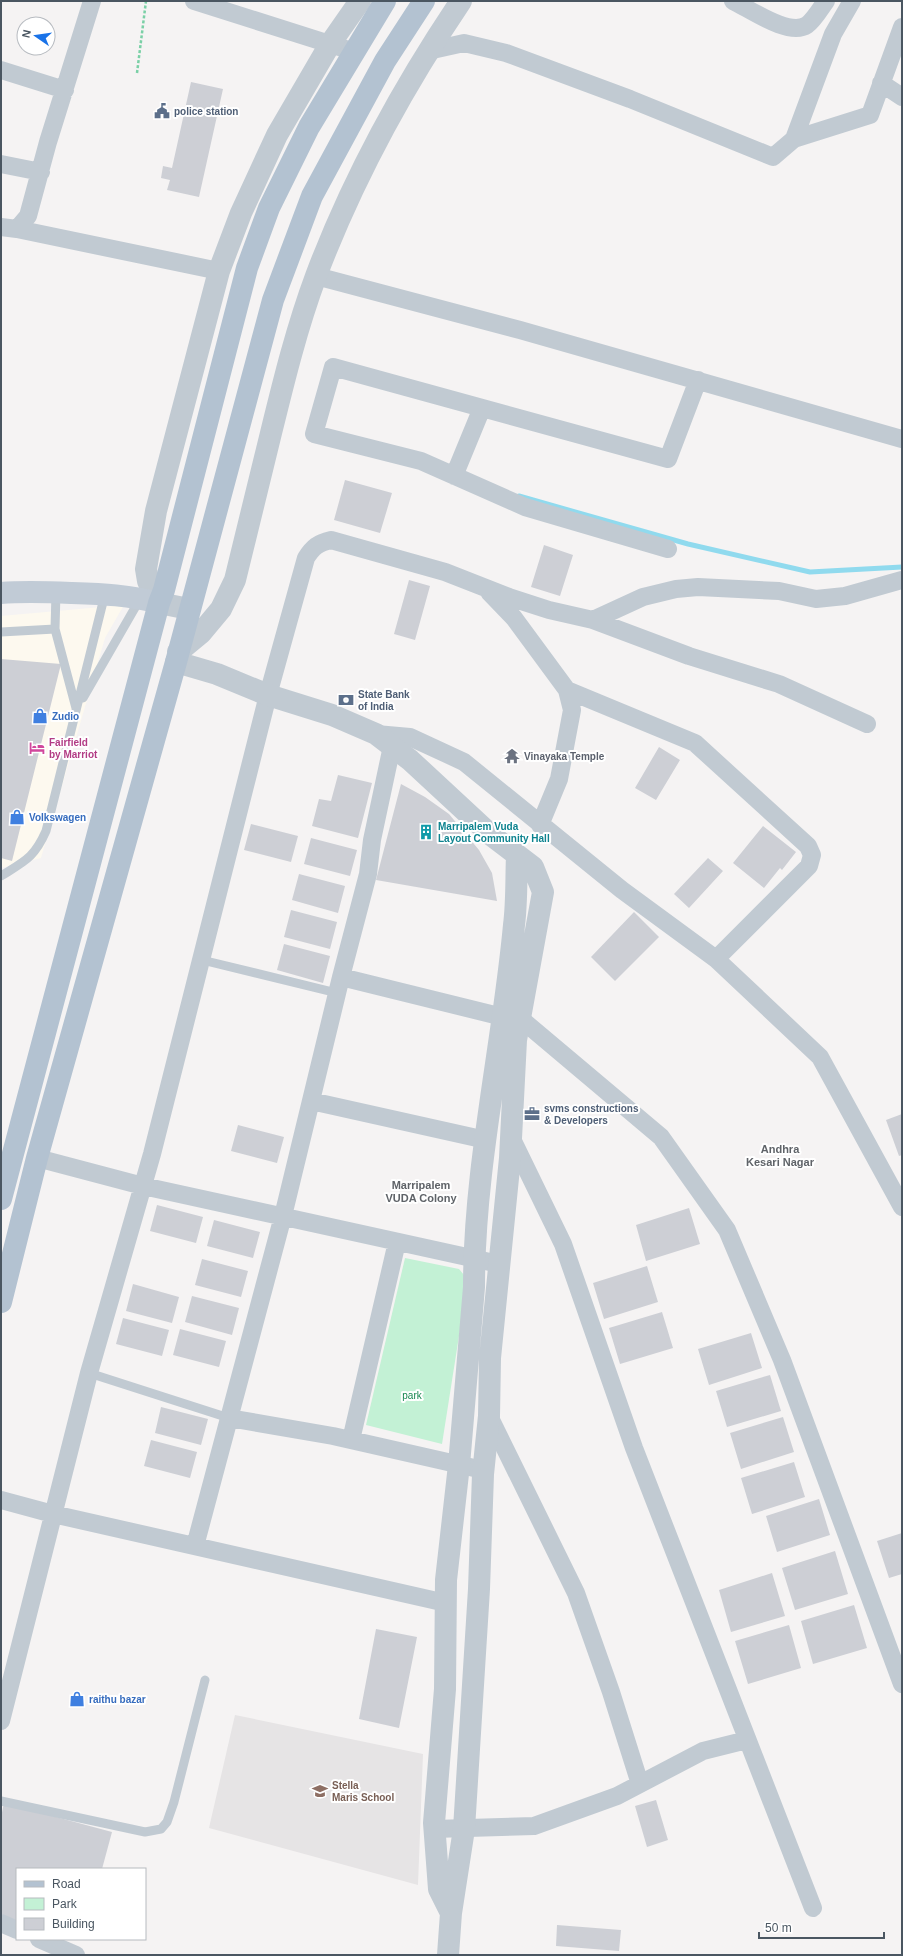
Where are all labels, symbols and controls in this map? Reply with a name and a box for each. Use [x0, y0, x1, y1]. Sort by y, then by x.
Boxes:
north arrow [16, 16, 56, 56]
text: N [20, 28, 33, 39]
public building icon: police station [153, 102, 171, 120]
place label: police station [174, 106, 238, 117]
place label: State Bank of India [358, 689, 410, 712]
bank icon: State Bank of India [337, 691, 355, 709]
shop icon: Zudio [31, 707, 49, 725]
place label: Zudio [52, 711, 79, 722]
place label: Fairfield by Marriot [49, 737, 98, 760]
hotel icon: Fairfield by Marriot [28, 739, 46, 757]
temple icon: Vinayaka Temple [503, 747, 521, 765]
place label: Vinayaka Temple [524, 751, 605, 762]
shop icon: Volkswagen [8, 808, 26, 826]
place label: Volkswagen [29, 812, 86, 823]
place label: Marripalem Vuda Layout Community Hall [438, 821, 550, 844]
building icon: Marripalem Vuda Layout Community Hall [417, 823, 435, 841]
place label: svms constructions & Developers [544, 1103, 639, 1126]
office icon: svms constructions & Developers [523, 1105, 541, 1123]
district label: Andhra Kesari Nagar [746, 1143, 815, 1168]
district label: Marripalem VUDA Colony [385, 1179, 457, 1204]
park label: park [402, 1390, 423, 1401]
shop icon: raithu bazar [68, 1690, 86, 1708]
place label: raithu bazar [89, 1694, 146, 1705]
place label: Stella Maris School [332, 1780, 394, 1803]
school or university icon: Stella Maris School [311, 1782, 329, 1800]
legend [16, 1868, 146, 1940]
text: Road [52, 1877, 81, 1891]
text: Park [52, 1897, 78, 1911]
scale bar [759, 1914, 884, 1940]
text: Building [52, 1917, 95, 1931]
text: 50 m [765, 1921, 792, 1935]

